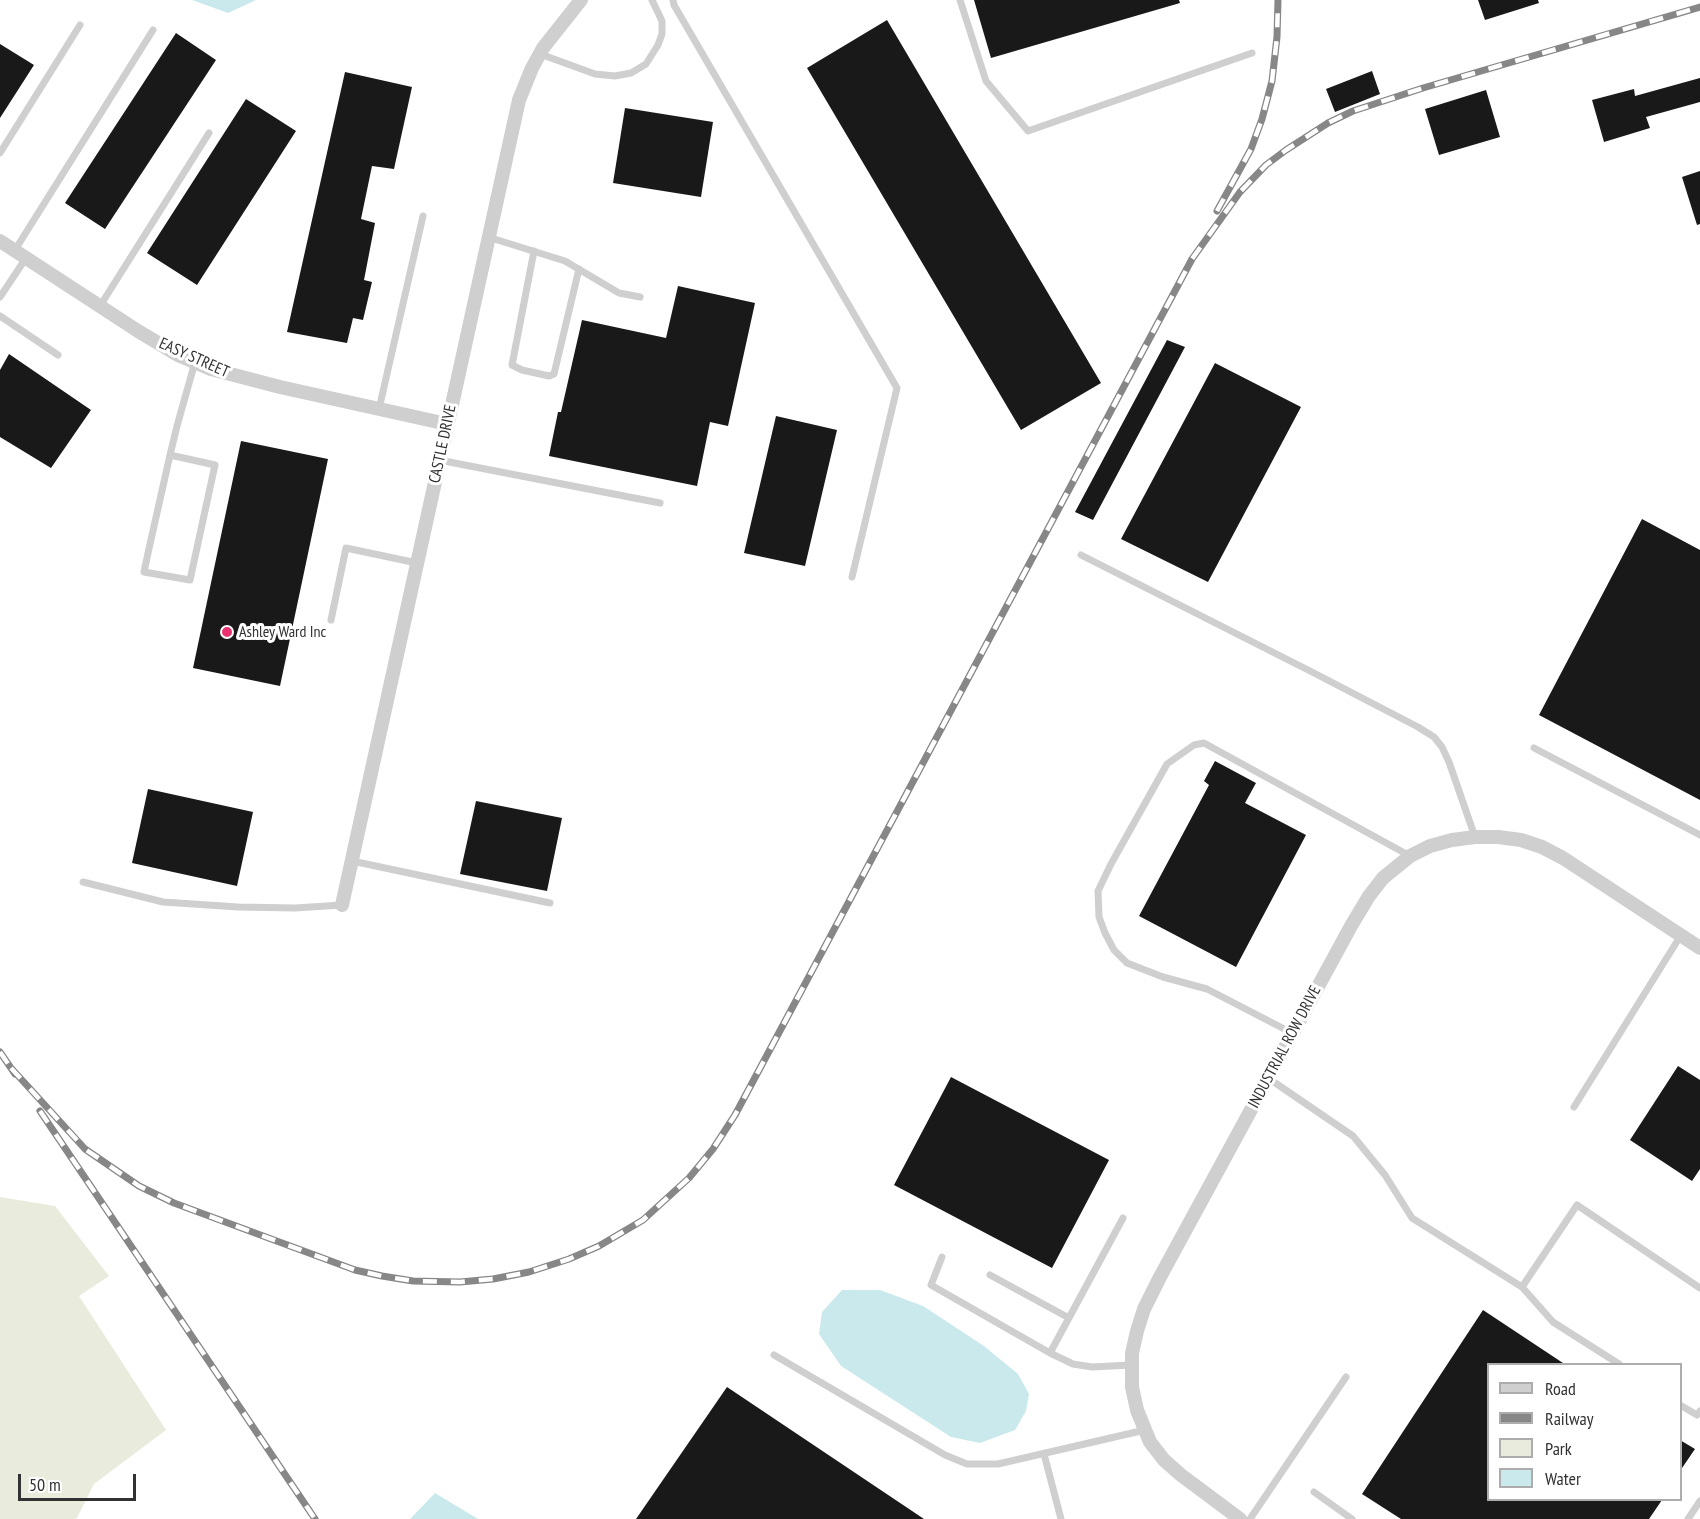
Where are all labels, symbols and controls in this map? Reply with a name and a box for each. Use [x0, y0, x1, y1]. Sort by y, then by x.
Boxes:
street label: EASY STREET [156, 334, 232, 382]
street label: CASTLE DRIVE [425, 403, 461, 485]
place label: Ashley Ward Inc [239, 622, 326, 642]
marker: Ashley Ward Inc [220, 625, 234, 639]
street label: INDUSTRIAL ROW DRIVE [1245, 982, 1325, 1112]
legend [1487, 1363, 1682, 1501]
text: Road [1545, 1377, 1576, 1400]
text: Railway [1545, 1407, 1594, 1430]
text: Park [1545, 1437, 1572, 1460]
scale bar [21, 1462, 140, 1500]
text: Water [1545, 1467, 1581, 1490]
text: 50 m [29, 1473, 61, 1496]

